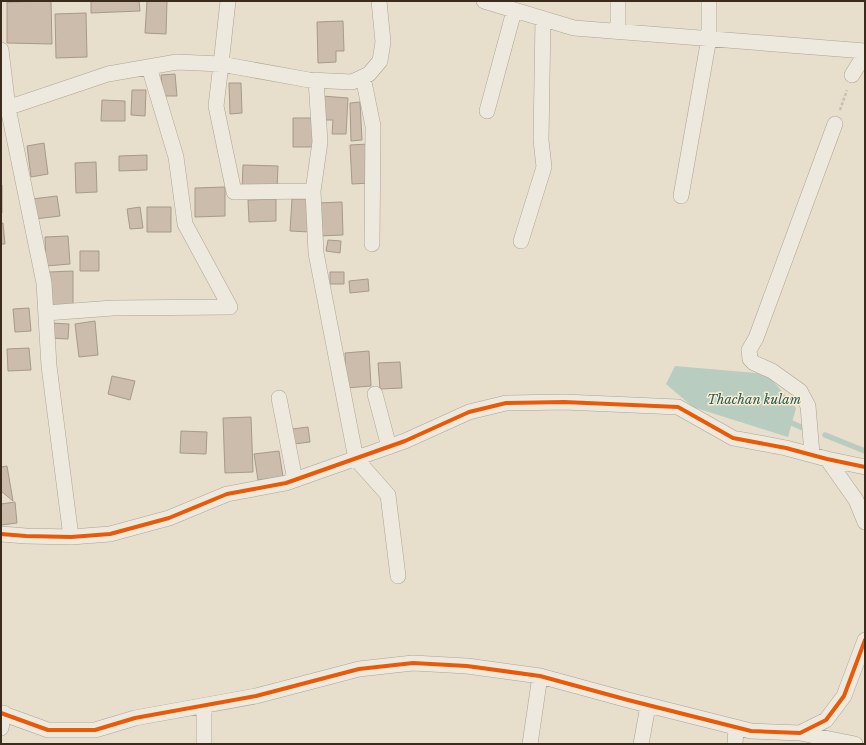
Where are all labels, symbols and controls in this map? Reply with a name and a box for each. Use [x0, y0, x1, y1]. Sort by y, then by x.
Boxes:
water label: Thachan kulam [707, 391, 801, 408]

